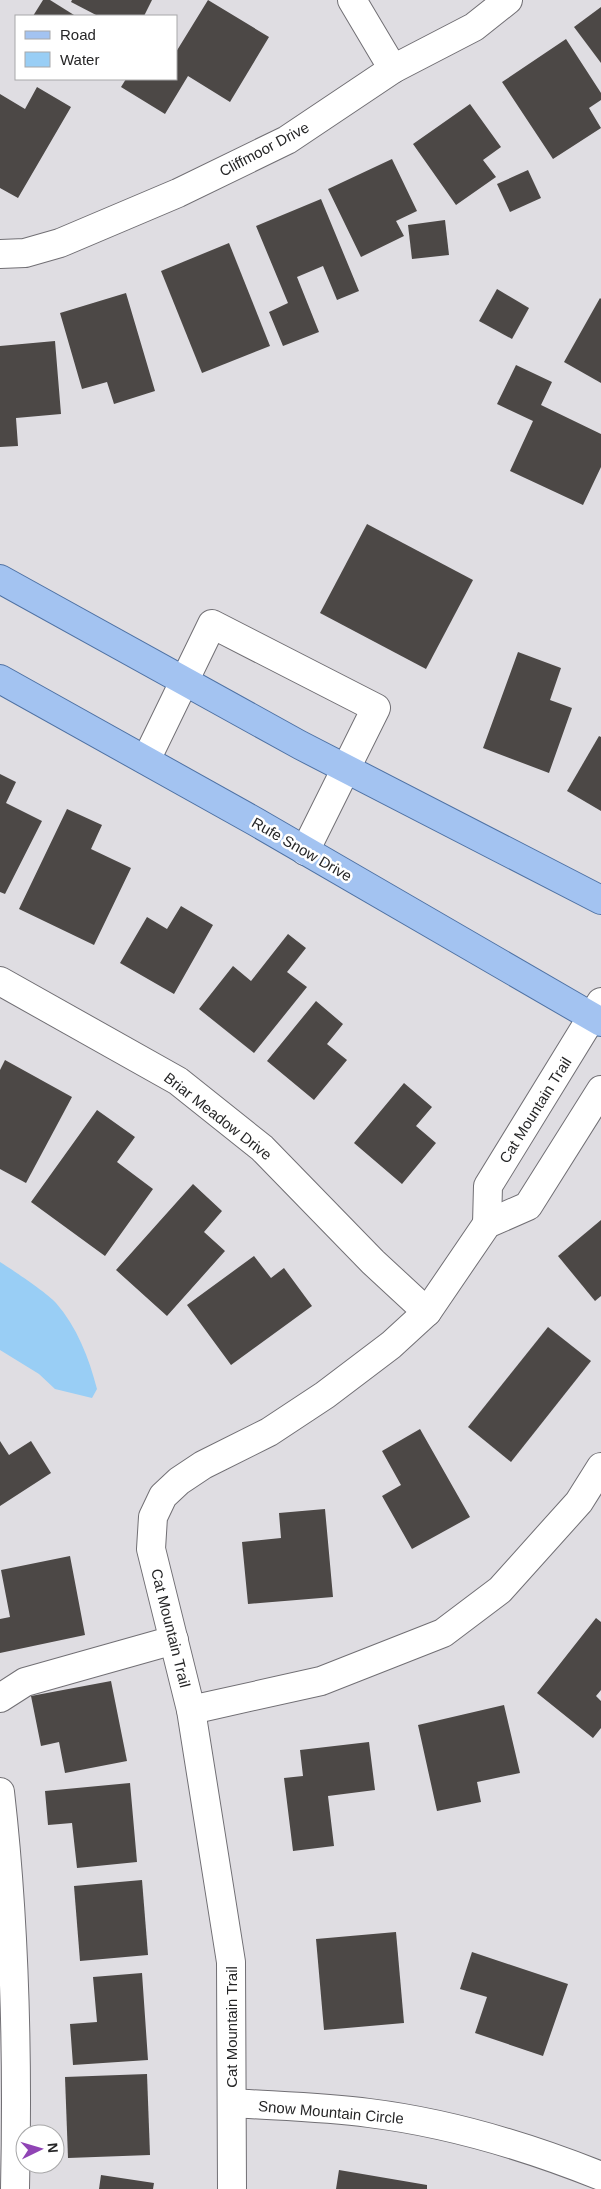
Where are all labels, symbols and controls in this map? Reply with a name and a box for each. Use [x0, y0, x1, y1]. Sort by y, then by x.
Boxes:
legend [15, 15, 178, 80]
text: Road [60, 26, 96, 43]
text: Water [60, 51, 99, 68]
street label: Cliffmoor Drive [216, 118, 312, 180]
street label: Rufe Snow Drive [249, 814, 355, 884]
street label: Cat Mountain Trail [496, 1054, 574, 1166]
street label: Briar Meadow Drive [161, 1069, 275, 1163]
street label: Cat Mountain Trail [148, 1567, 194, 1689]
street label: Cat Mountain Trail [223, 1966, 240, 2088]
street label: Snow Mountain Circle [258, 2097, 404, 2127]
north arrow [15, 2124, 65, 2174]
text: N [45, 2142, 61, 2154]

